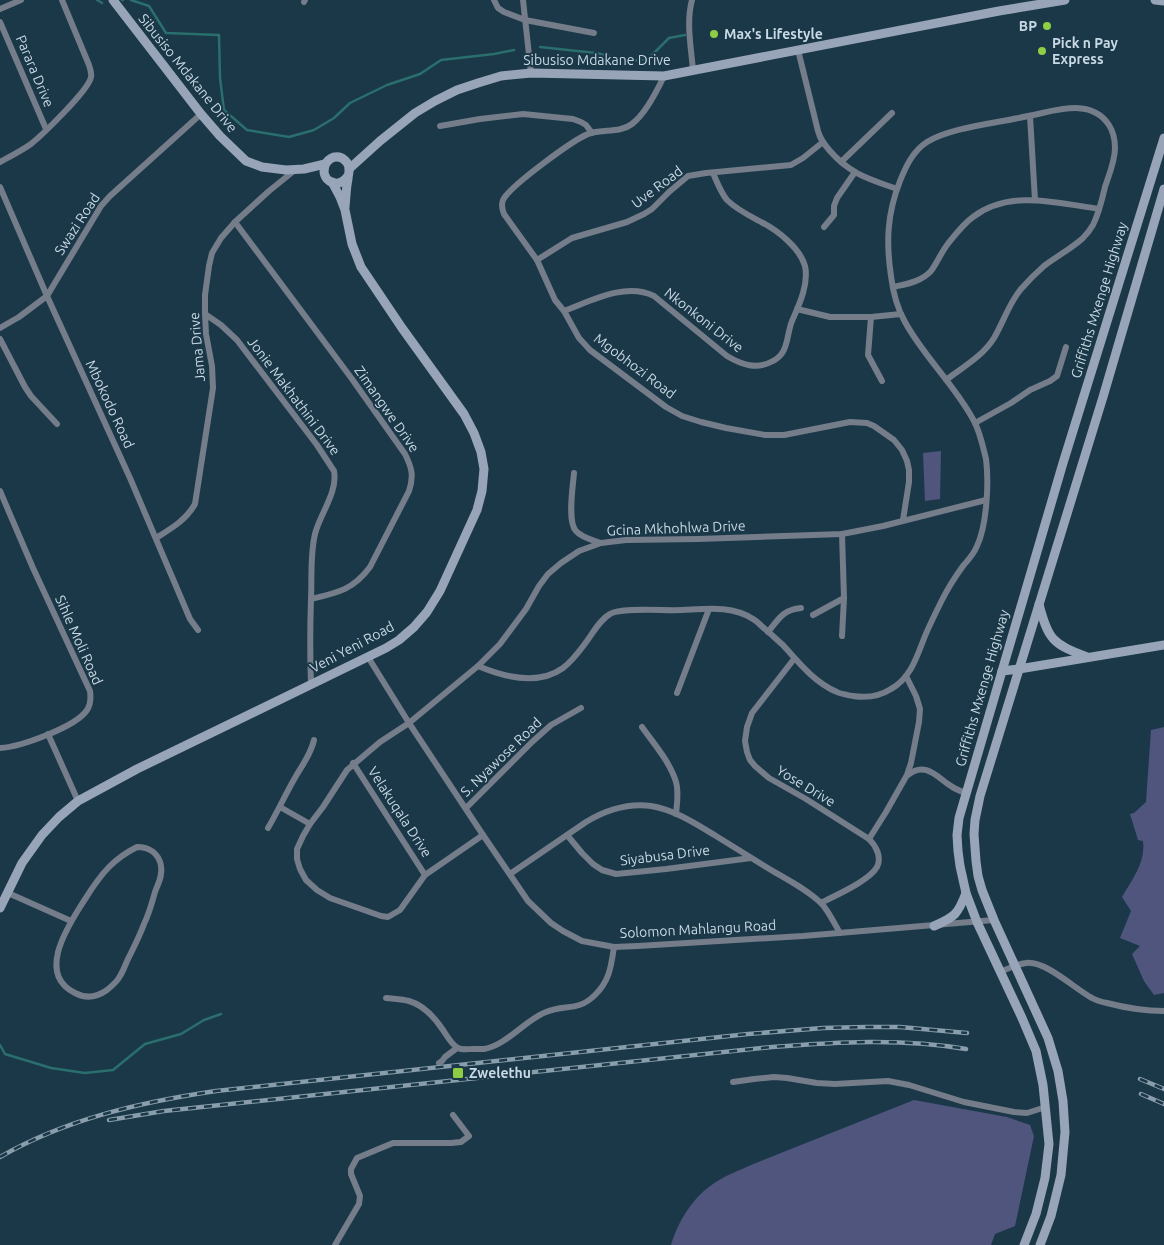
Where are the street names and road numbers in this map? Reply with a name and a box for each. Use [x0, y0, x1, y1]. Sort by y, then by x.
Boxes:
street label: Sibusiso Mdakane Drive [135, 11, 241, 135]
street label: Parara Drive [13, 33, 57, 109]
street label: Sibusiso Mdakane Drive [523, 52, 671, 68]
street label: Uve Road [628, 163, 686, 211]
street label: Swazi Road [51, 190, 103, 258]
street label: Griffiths Mxenge Highway [1068, 220, 1130, 380]
street label: Nkonkoni Drive [661, 284, 747, 356]
street label: Jama Drive [186, 312, 208, 382]
street label: Mgobhozi Road [591, 330, 679, 402]
street label: Jonie Makhathini Drive [244, 334, 344, 458]
street label: Mbokodo Road [83, 357, 137, 451]
street label: Zimangwe Drive [351, 363, 423, 455]
street label: Gcina Mkhohlwa Drive [606, 518, 746, 538]
street label: Sihle Moli Road [52, 593, 106, 687]
street label: Griffiths Mxenge Highway [952, 607, 1012, 768]
street label: Veni Yeni Road [307, 618, 397, 676]
street label: S. Nyawose Road [457, 714, 545, 800]
street label: Yose Drive [774, 762, 838, 810]
street label: Velakuqala Drive [365, 764, 435, 860]
street label: Siyabusa Drive [619, 842, 711, 868]
street label: Solomon Mahlangu Road [619, 917, 777, 941]

